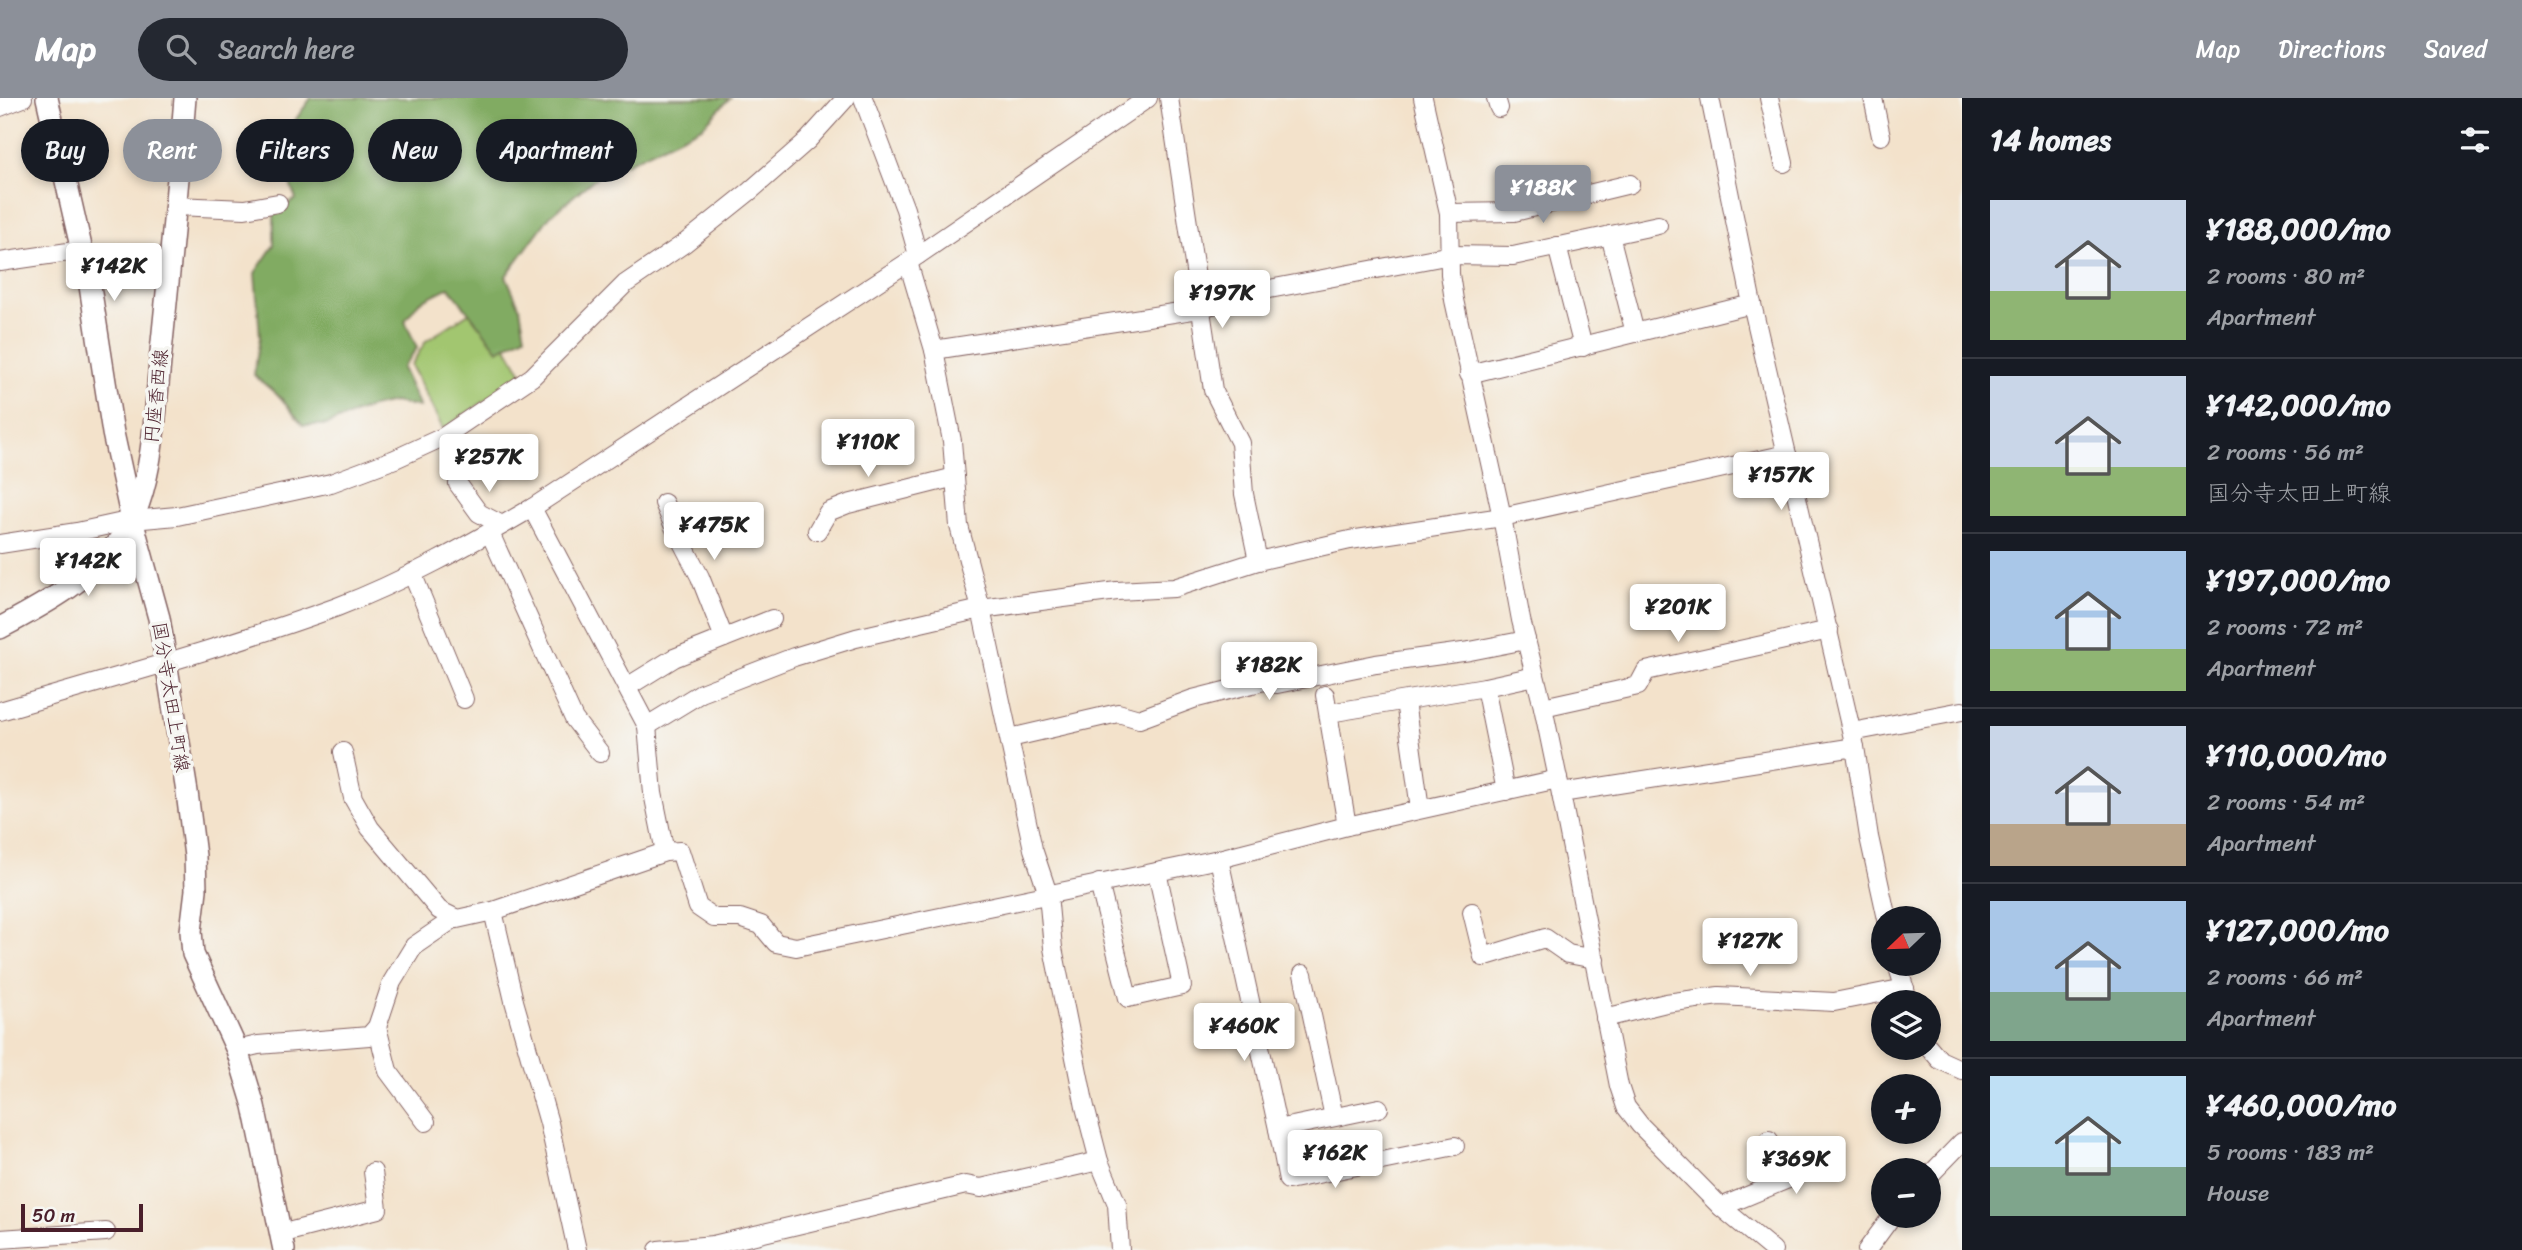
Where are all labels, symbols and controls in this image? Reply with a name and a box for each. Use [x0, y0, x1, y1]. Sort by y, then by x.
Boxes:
search box [138, 18, 628, 81]
text: Map [35, 20, 96, 78]
text: Search here [218, 26, 355, 72]
text: Map [2196, 28, 2240, 70]
text: Directions [2278, 28, 2386, 70]
text: Saved [2424, 28, 2487, 70]
icon: search [162, 30, 200, 68]
text: 14 homes [1990, 113, 2111, 167]
chip: Buy [21, 119, 109, 182]
chip: Rent [123, 119, 222, 182]
chip: Filters [236, 119, 354, 182]
chip: New [368, 119, 462, 182]
chip: Apartment [476, 119, 637, 182]
icon: filters [2456, 121, 2494, 159]
pin: ¥188K [1494, 166, 1592, 225]
text: ¥188K [1511, 167, 1575, 208]
text: ¥188,000/mo [2207, 202, 2391, 256]
icon: home [2046, 228, 2130, 312]
pin: ¥142K [65, 244, 163, 303]
text: ¥142K [82, 245, 146, 286]
text: 2 rooms · 80 m² [2207, 256, 2365, 297]
pin: ¥197K [1173, 271, 1271, 330]
text: ¥197K [1190, 272, 1254, 313]
text: Apartment [2207, 297, 2316, 338]
street label: 円座香西線 [135, 347, 177, 445]
text: ¥142,000/mo [2207, 378, 2391, 432]
icon: home [2046, 404, 2130, 488]
pin: ¥110K [819, 420, 917, 479]
text: ¥110K [837, 421, 899, 462]
text: 2 rooms · 56 m² [2207, 432, 2364, 473]
pin: ¥257K [440, 434, 538, 494]
text: ¥257K [455, 436, 523, 477]
pin: ¥157K [1732, 452, 1830, 512]
text: ¥157K [1749, 454, 1813, 495]
text: 国分寺太田上町線 [2207, 473, 2391, 514]
pin: ¥475K [665, 503, 763, 562]
text: ¥475K [680, 504, 748, 545]
pin: ¥142K [39, 538, 137, 598]
text: ¥142K [56, 540, 120, 581]
text: ¥197,000/mo [2207, 553, 2390, 607]
icon: home [2046, 579, 2130, 663]
pin: ¥201K [1629, 584, 1727, 644]
text: ¥201K [1646, 586, 1710, 627]
text: 2 rooms · 72 m² [2207, 607, 2363, 648]
street label: 国分寺太田上町線 [143, 619, 199, 775]
pin: ¥182K [1220, 642, 1318, 702]
text: ¥182K [1237, 644, 1301, 685]
text: Apartment [2207, 648, 2316, 689]
text: ¥110,000/mo [2207, 728, 2386, 782]
icon: home [2046, 754, 2130, 838]
text: 2 rooms · 54 m² [2207, 782, 2365, 823]
text: Apartment [2207, 823, 2316, 864]
text: ¥127,000/mo [2207, 903, 2389, 957]
north arrow [1871, 906, 1941, 976]
map controls [1871, 906, 1941, 1228]
pin: ¥127K [1701, 918, 1799, 978]
text: ¥127K [1718, 920, 1782, 961]
icon: home [2046, 929, 2130, 1013]
text: 2 rooms · 66 m² [2207, 957, 2363, 998]
button: layers [1871, 990, 1941, 1060]
text: Apartment [2207, 998, 2316, 1039]
pin: ¥460K [1195, 1004, 1293, 1063]
text: ¥460K [1210, 1005, 1278, 1046]
button: + [1871, 1074, 1941, 1144]
text: ¥460,000/mo [2207, 1078, 2397, 1132]
icon: home [2046, 1104, 2130, 1188]
pin: ¥162K [1286, 1130, 1384, 1190]
text: ¥162K [1304, 1132, 1366, 1173]
text: 5 rooms · 183 m² [2207, 1132, 2374, 1173]
pin: ¥369K [1747, 1136, 1845, 1196]
text: ¥369K [1763, 1138, 1829, 1179]
button: − [1871, 1158, 1941, 1228]
text: House [2207, 1173, 2269, 1214]
text: 50 m [32, 1199, 75, 1232]
scale bar [21, 1201, 144, 1233]

